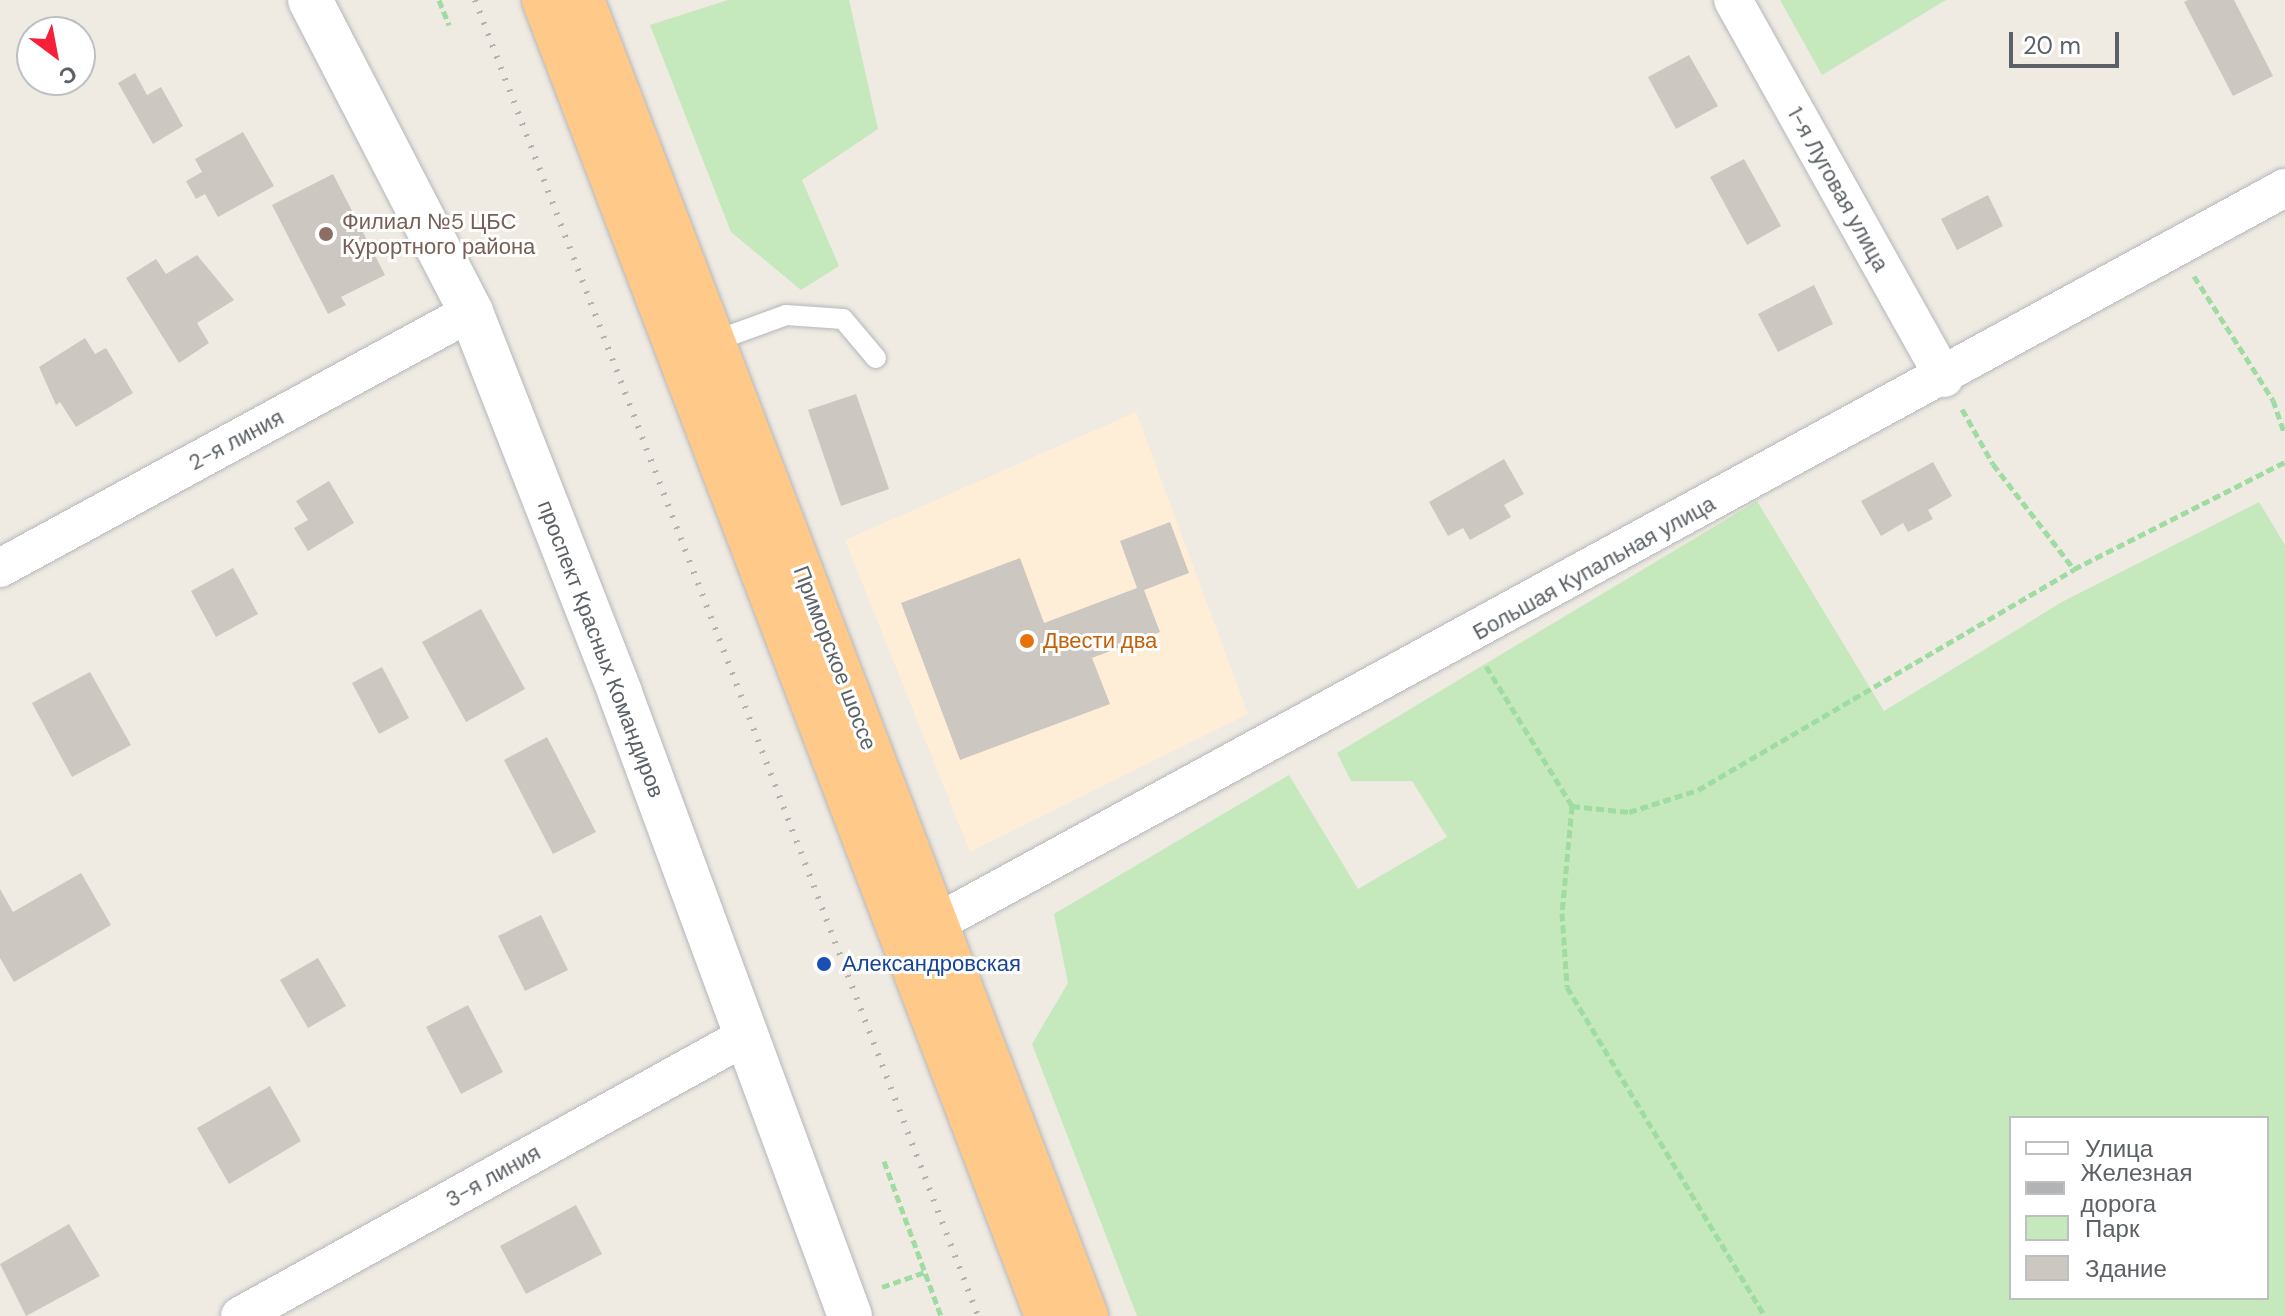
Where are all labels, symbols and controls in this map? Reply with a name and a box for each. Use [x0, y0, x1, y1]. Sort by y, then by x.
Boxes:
north arrow [16, 16, 96, 96]
scale bar [2013, 16, 2123, 66]
text: 20 m [2023, 30, 2081, 61]
text: С [54, 59, 82, 92]
street label: 1-я Луговая улица [1782, 102, 1894, 276]
place label: Филиал №5 ЦБС Курортного района [342, 208, 535, 260]
marker: Филиал №5 ЦБС Курортного района [317, 225, 335, 243]
street label: 2-я линия [184, 404, 288, 476]
street label: Большая Купальная улица [1468, 490, 1720, 646]
street label: проспект Красных Командиров [532, 497, 670, 801]
street label: Приморское шоссе [788, 562, 882, 754]
place label: Двести два [1043, 628, 1157, 654]
marker: Двести два [1018, 632, 1036, 650]
place label: Александровская [842, 951, 1021, 977]
marker: Александровская [813, 953, 835, 975]
legend [2009, 1116, 2269, 1300]
text: Улица [2085, 1133, 2153, 1164]
street label: 3-я линия [441, 1139, 545, 1213]
text: Железная дорога [2081, 1157, 2192, 1219]
text: Парк [2085, 1213, 2139, 1244]
text: Здание [2085, 1253, 2167, 1284]

